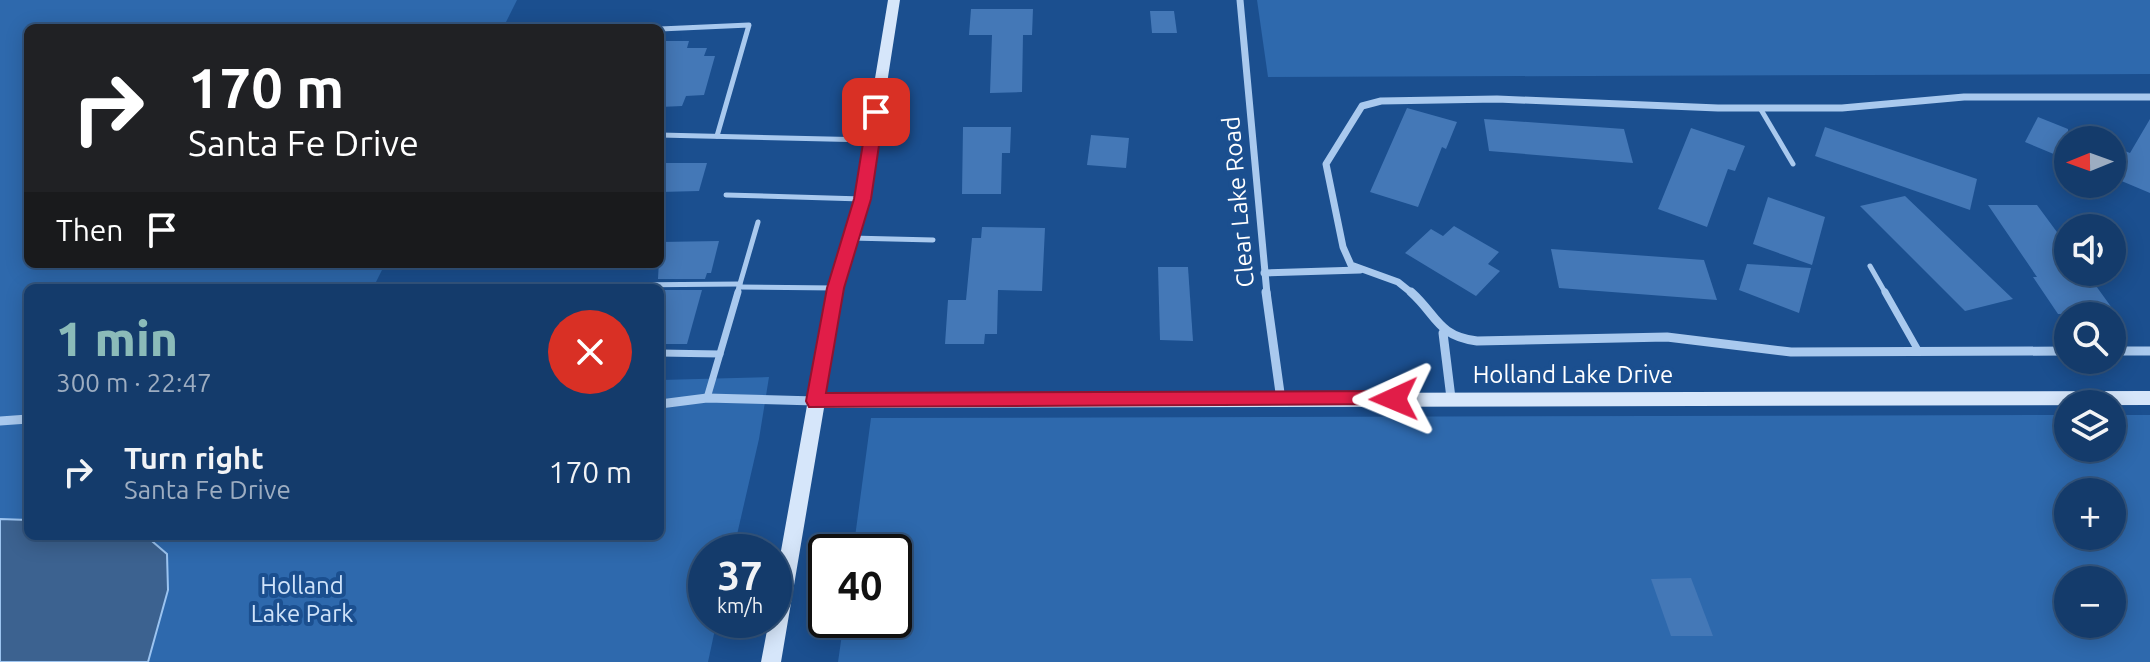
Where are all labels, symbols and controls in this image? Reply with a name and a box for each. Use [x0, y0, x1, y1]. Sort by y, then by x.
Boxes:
icon: right [56, 56, 160, 160]
text: 170 m [188, 56, 344, 119]
pin [842, 78, 910, 146]
icon: arrive [854, 90, 898, 134]
street label: Clear Lake Road [1217, 115, 1259, 289]
text: Santa Fe Drive [188, 122, 419, 163]
north arrow [2054, 126, 2126, 198]
map controls [2054, 126, 2126, 638]
icon: arrive [140, 208, 184, 252]
text: Then [56, 213, 124, 247]
button: sound [2054, 214, 2126, 286]
button: search [2054, 302, 2126, 374]
button: close [548, 310, 632, 394]
text: 1 min [56, 311, 178, 365]
position arrow [1352, 357, 1436, 441]
street label: Holland Lake Drive [1473, 361, 1673, 388]
text: 300 m · 22:47 [56, 368, 212, 397]
button: layers [2054, 390, 2126, 462]
text: Turn right [124, 441, 264, 475]
icon: right [56, 450, 100, 494]
text: 170 m [548, 455, 632, 489]
text: Santa Fe Drive [124, 475, 291, 504]
button: + [2054, 478, 2126, 550]
speed limit sign: 40 [808, 534, 912, 638]
text: 37 [717, 553, 763, 598]
button: − [2054, 566, 2126, 638]
park label: Holland Lake Park [251, 572, 353, 627]
text: km/h [717, 594, 763, 617]

